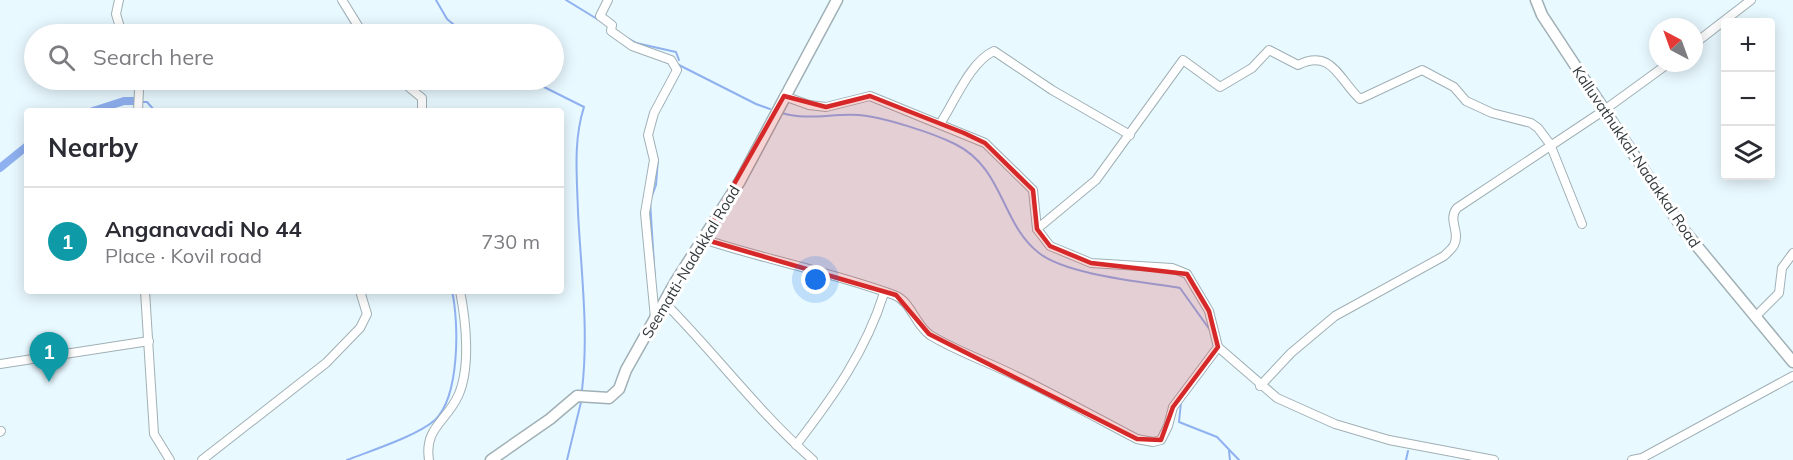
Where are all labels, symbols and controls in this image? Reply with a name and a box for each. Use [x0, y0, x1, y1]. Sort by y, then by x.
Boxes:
north arrow [1649, 18, 1703, 72]
map controls [1721, 18, 1775, 180]
button: + [1721, 18, 1775, 72]
search box [24, 24, 564, 90]
icon: search [45, 41, 78, 74]
text: Search here [93, 43, 214, 71]
street label: Kalluvathukkal-Nadakkal Road [1568, 62, 1704, 251]
button: − [1721, 72, 1775, 126]
button: layers [1721, 126, 1775, 180]
text: Nearby [48, 131, 138, 164]
street label: Seematti-Nadakkal Road [637, 182, 744, 342]
text: Anganavadi No 44 [105, 215, 302, 243]
text: 1 [62, 229, 74, 254]
text: 730 m [481, 229, 540, 254]
text: Place · Kovil road [105, 243, 262, 268]
your location [801, 265, 830, 294]
pin: 1 [29, 332, 68, 382]

